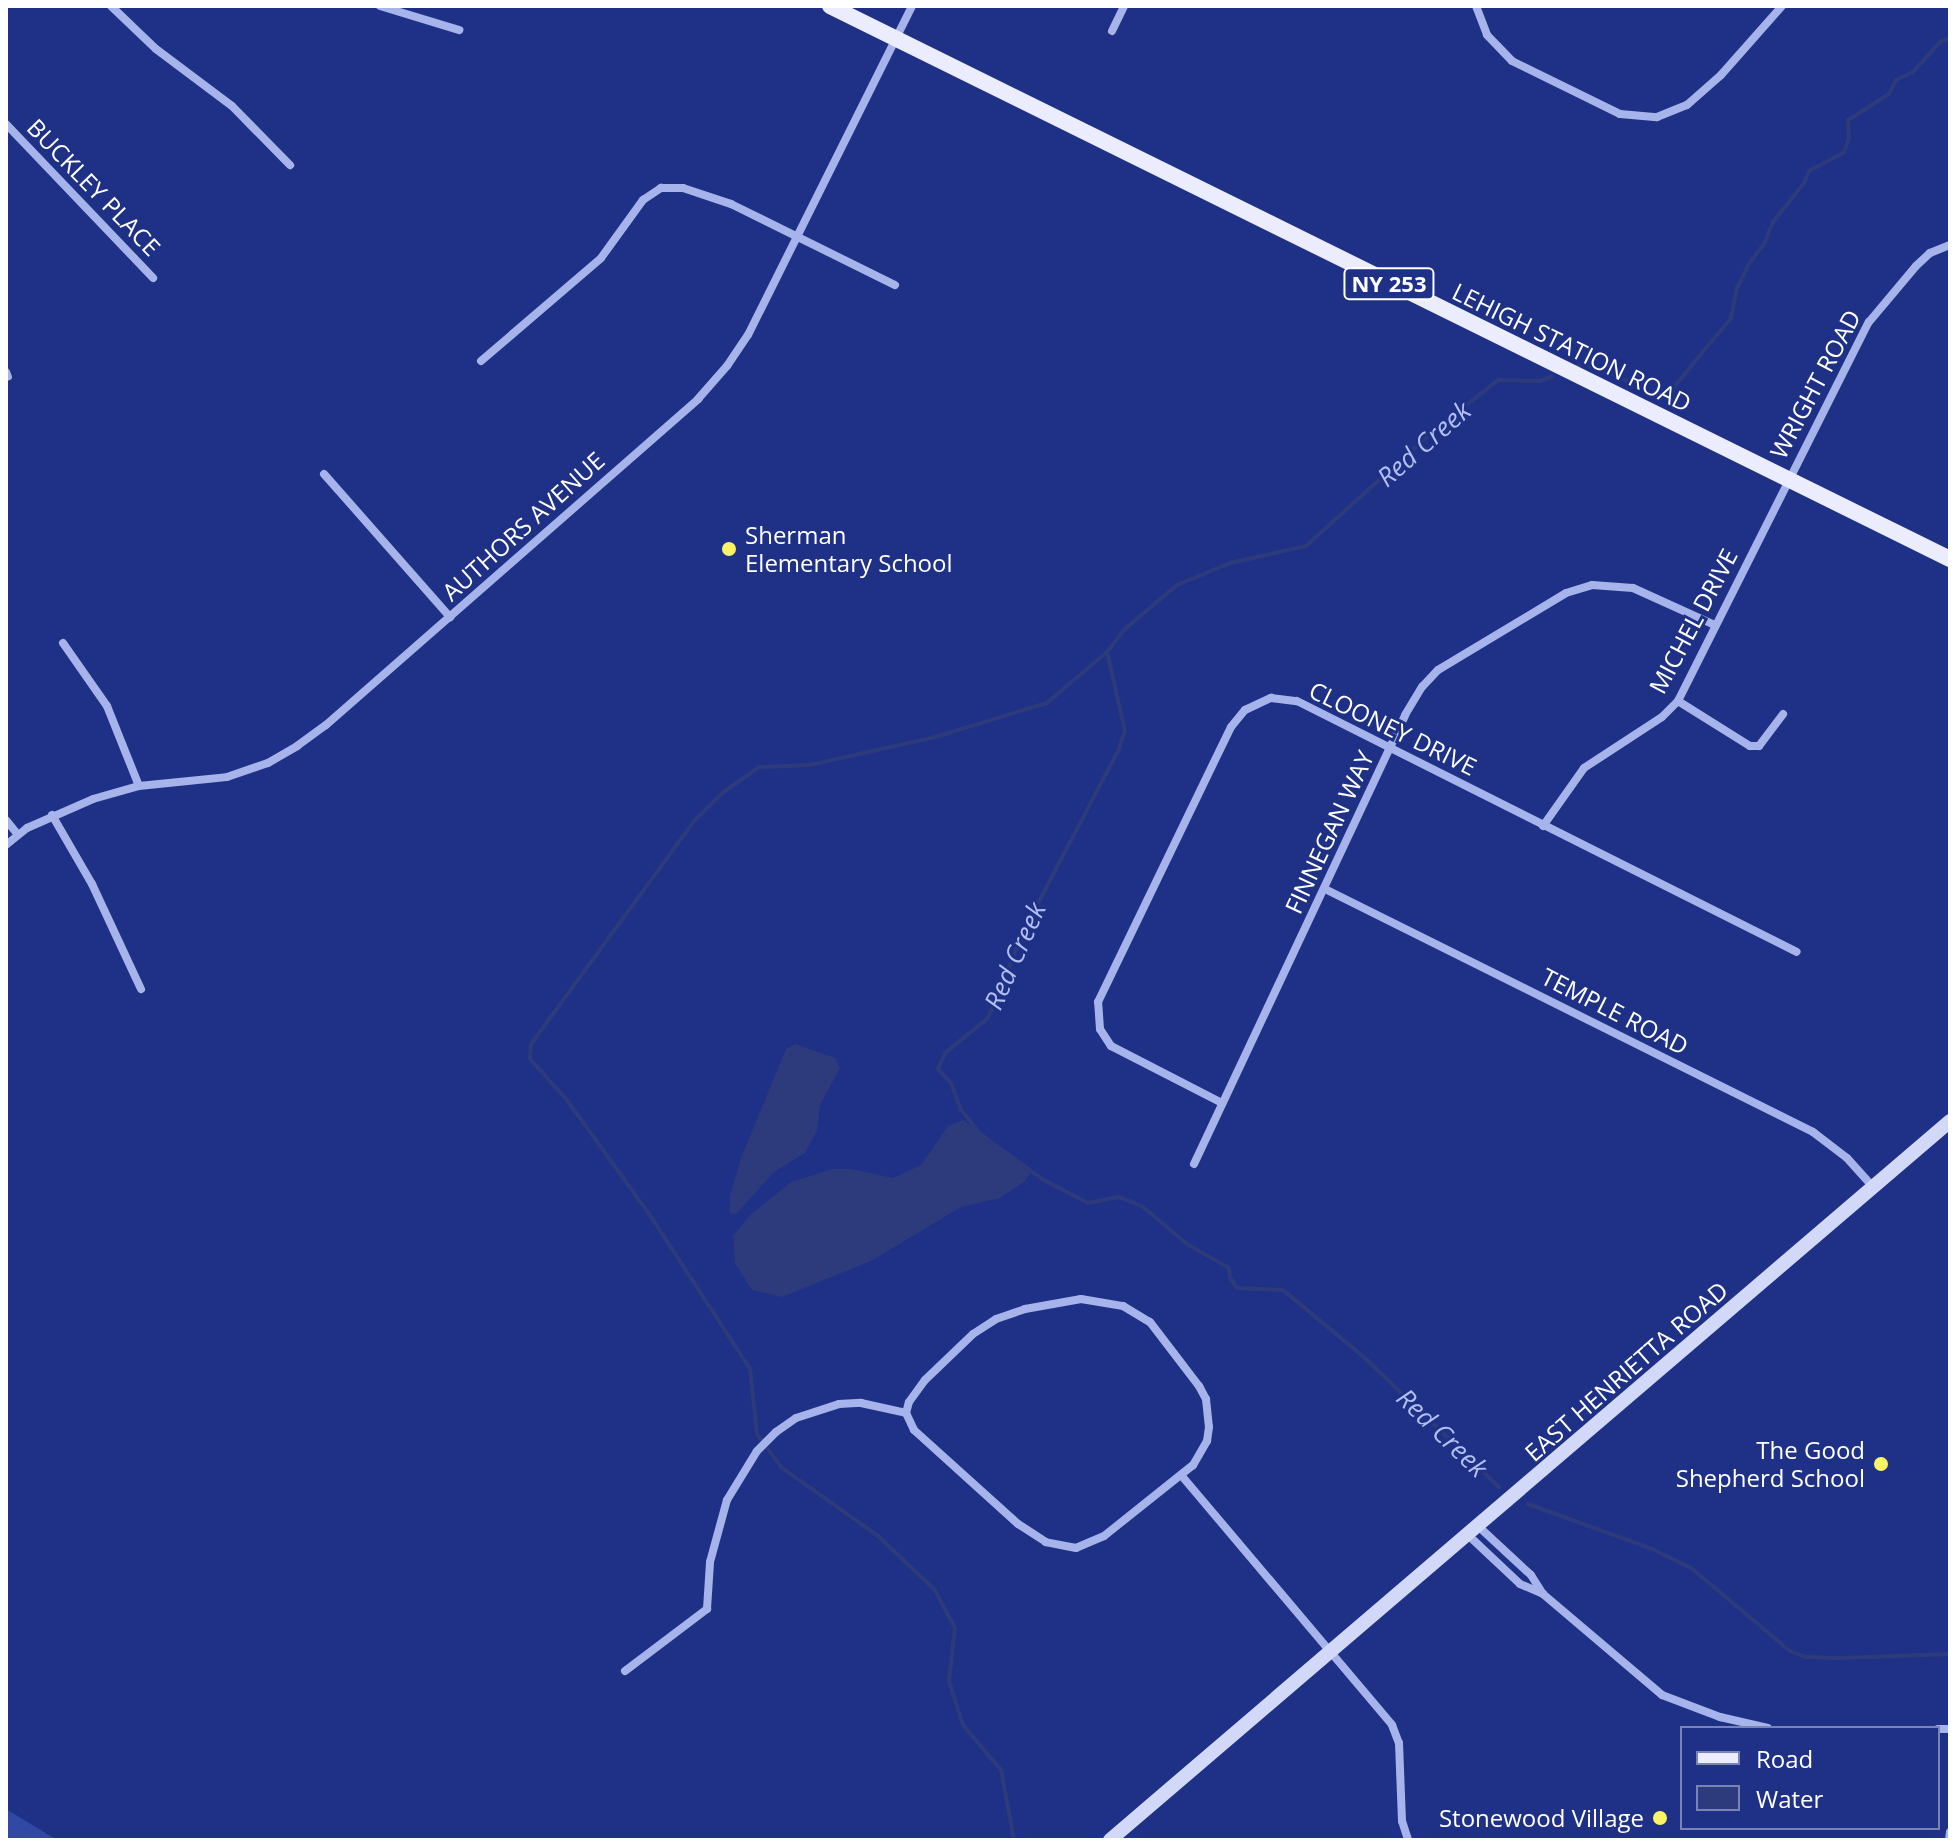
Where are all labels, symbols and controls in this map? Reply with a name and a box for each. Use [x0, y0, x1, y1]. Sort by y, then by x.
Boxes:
street label: BUCKLEY PLACE [21, 113, 167, 261]
road number: NY 253 [1343, 266, 1435, 302]
street label: LEHIGH STATION ROAD [1448, 277, 1696, 417]
street label: WRIGHT ROAD [1764, 305, 1866, 463]
water label: Red Creek [1371, 395, 1477, 493]
street label: AUTHORS AVENUE [436, 446, 610, 606]
place label: Sherman Elementary School [745, 521, 953, 577]
marker: Sherman Elementary School [720, 540, 738, 558]
street label: MICHEL DRIVE [1643, 544, 1743, 698]
street label: CLOONEY DRIVE [1305, 675, 1481, 781]
street label: FINNEGAN WAY [1279, 746, 1379, 918]
water label: Red Creek [978, 898, 1052, 1014]
street label: TEMPLE ROAD [1537, 962, 1693, 1060]
street label: EAST HENRIETTA ROAD [1519, 1275, 1733, 1467]
water label: Red Creek [1390, 1382, 1494, 1484]
place label: The Good Shepherd School [1676, 1436, 1865, 1492]
marker: The Good Shepherd School [1872, 1455, 1890, 1473]
legend [1680, 1726, 1940, 1830]
text: Road [1756, 1742, 1813, 1775]
text: Water [1756, 1782, 1823, 1815]
place label: Stonewood Village [1439, 1804, 1644, 1832]
marker: Stonewood Village [1651, 1809, 1669, 1827]

